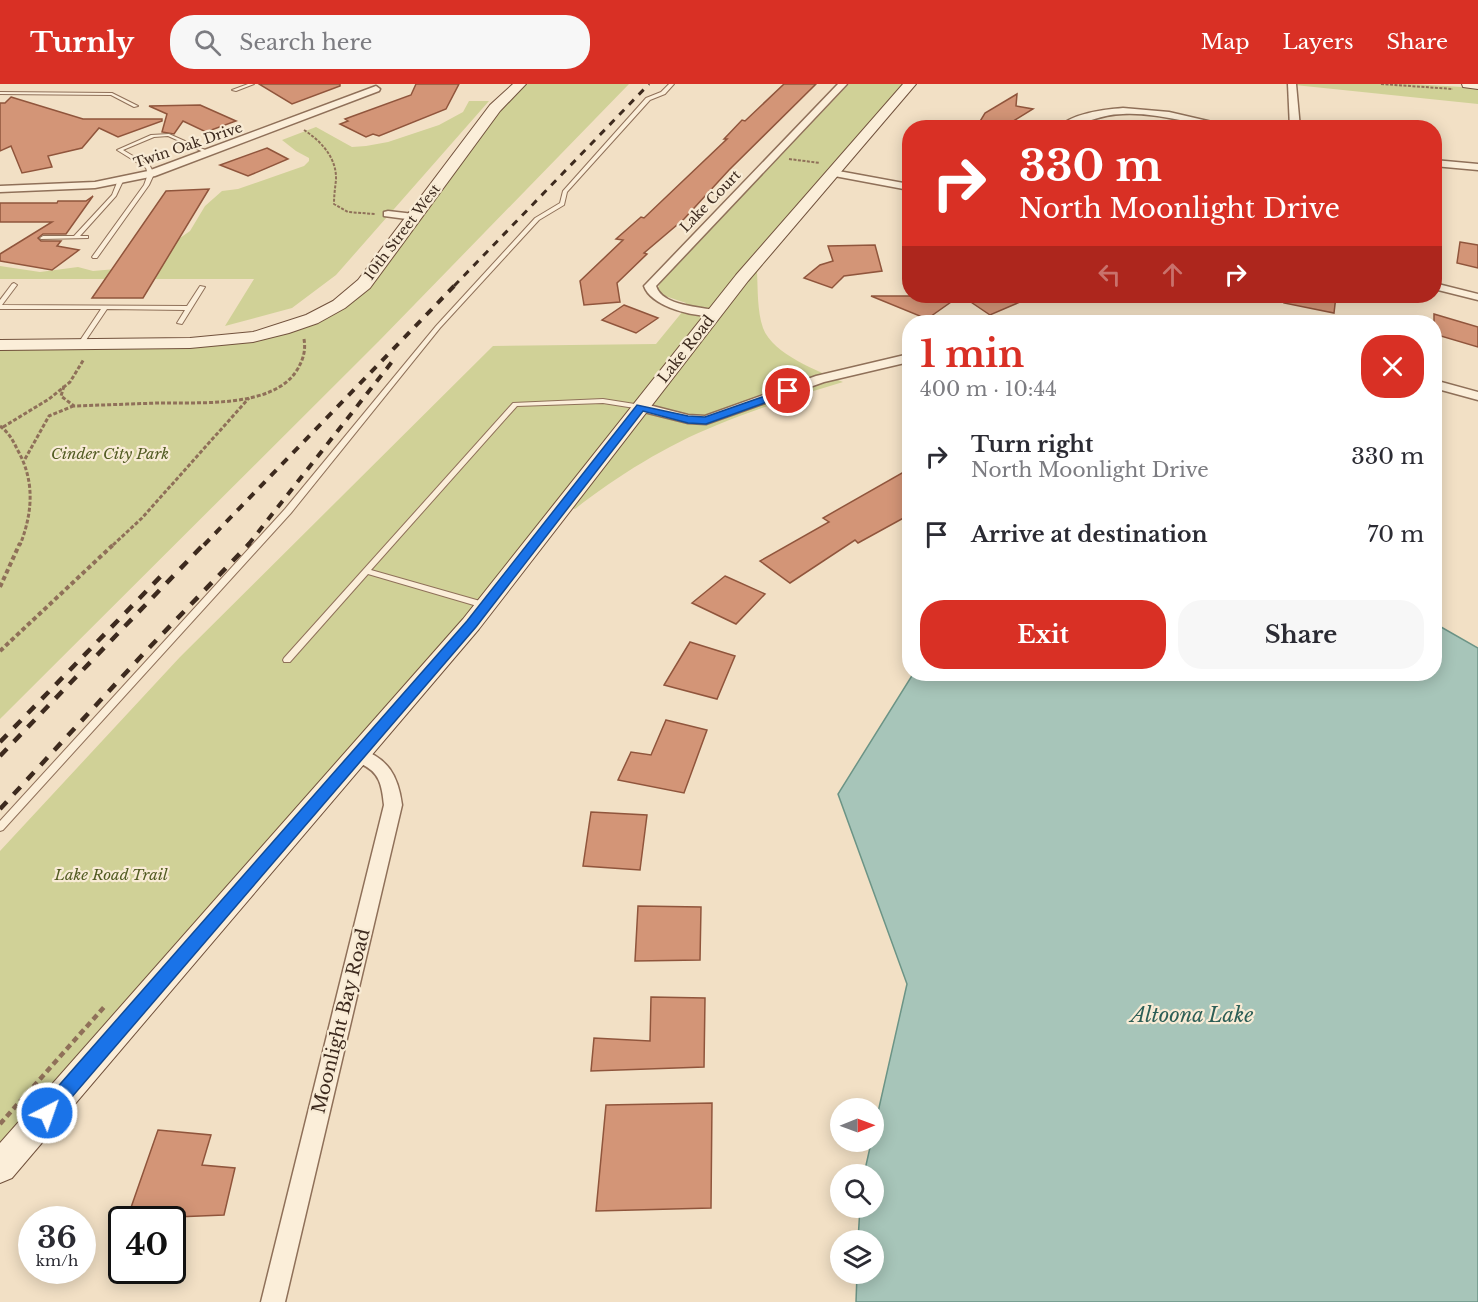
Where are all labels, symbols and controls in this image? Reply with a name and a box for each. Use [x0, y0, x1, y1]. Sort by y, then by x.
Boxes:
search box [170, 15, 590, 69]
text: Turnly [30, 25, 134, 60]
icon: search [191, 26, 224, 59]
text: Search here [239, 29, 372, 56]
text: Map [1201, 29, 1250, 55]
text: Layers [1283, 29, 1354, 55]
text: Share [1387, 29, 1448, 55]
street label: Twin Oak Drive [131, 118, 245, 172]
text: 330 m [1019, 140, 1162, 192]
icon: right [920, 144, 998, 222]
street label: Lake Court [676, 166, 745, 236]
street label: 10th Street West [360, 180, 444, 284]
text: North Moonlight Drive [1019, 192, 1340, 225]
icon: left [1093, 258, 1126, 291]
icon: ahead [1156, 258, 1189, 291]
icon: right [1219, 258, 1252, 291]
street label: Lake Road [653, 311, 718, 386]
text: 1 min [920, 332, 1024, 377]
button: close [1361, 335, 1424, 398]
pin [762, 365, 813, 416]
icon: arrive [771, 374, 804, 407]
text: 400 m · 10:44 [920, 377, 1057, 401]
text: Turn right [971, 431, 1093, 458]
icon: right [920, 440, 953, 473]
text: 330 m [1351, 443, 1424, 470]
park label: Cinder City Park [51, 444, 169, 463]
text: North Moonlight Drive [971, 458, 1209, 482]
icon: arrive [920, 518, 953, 551]
text: Arrive at destination [971, 521, 1208, 548]
text: 70 m [1367, 521, 1424, 548]
button: Exit [920, 600, 1166, 669]
button: Share [1178, 600, 1424, 669]
park label: Lake Road Trail [53, 865, 168, 884]
street label: Moonlight Bay Road [307, 926, 375, 1116]
water label: Altoona Lake [1128, 1003, 1253, 1027]
position arrow [15, 1081, 79, 1145]
north arrow [830, 1098, 884, 1152]
map controls [830, 1098, 884, 1284]
button: search [830, 1164, 884, 1218]
speed limit sign: 40 [108, 1206, 186, 1284]
text: 36 [37, 1219, 77, 1256]
button: layers [830, 1230, 884, 1284]
text: km/h [36, 1251, 78, 1270]

